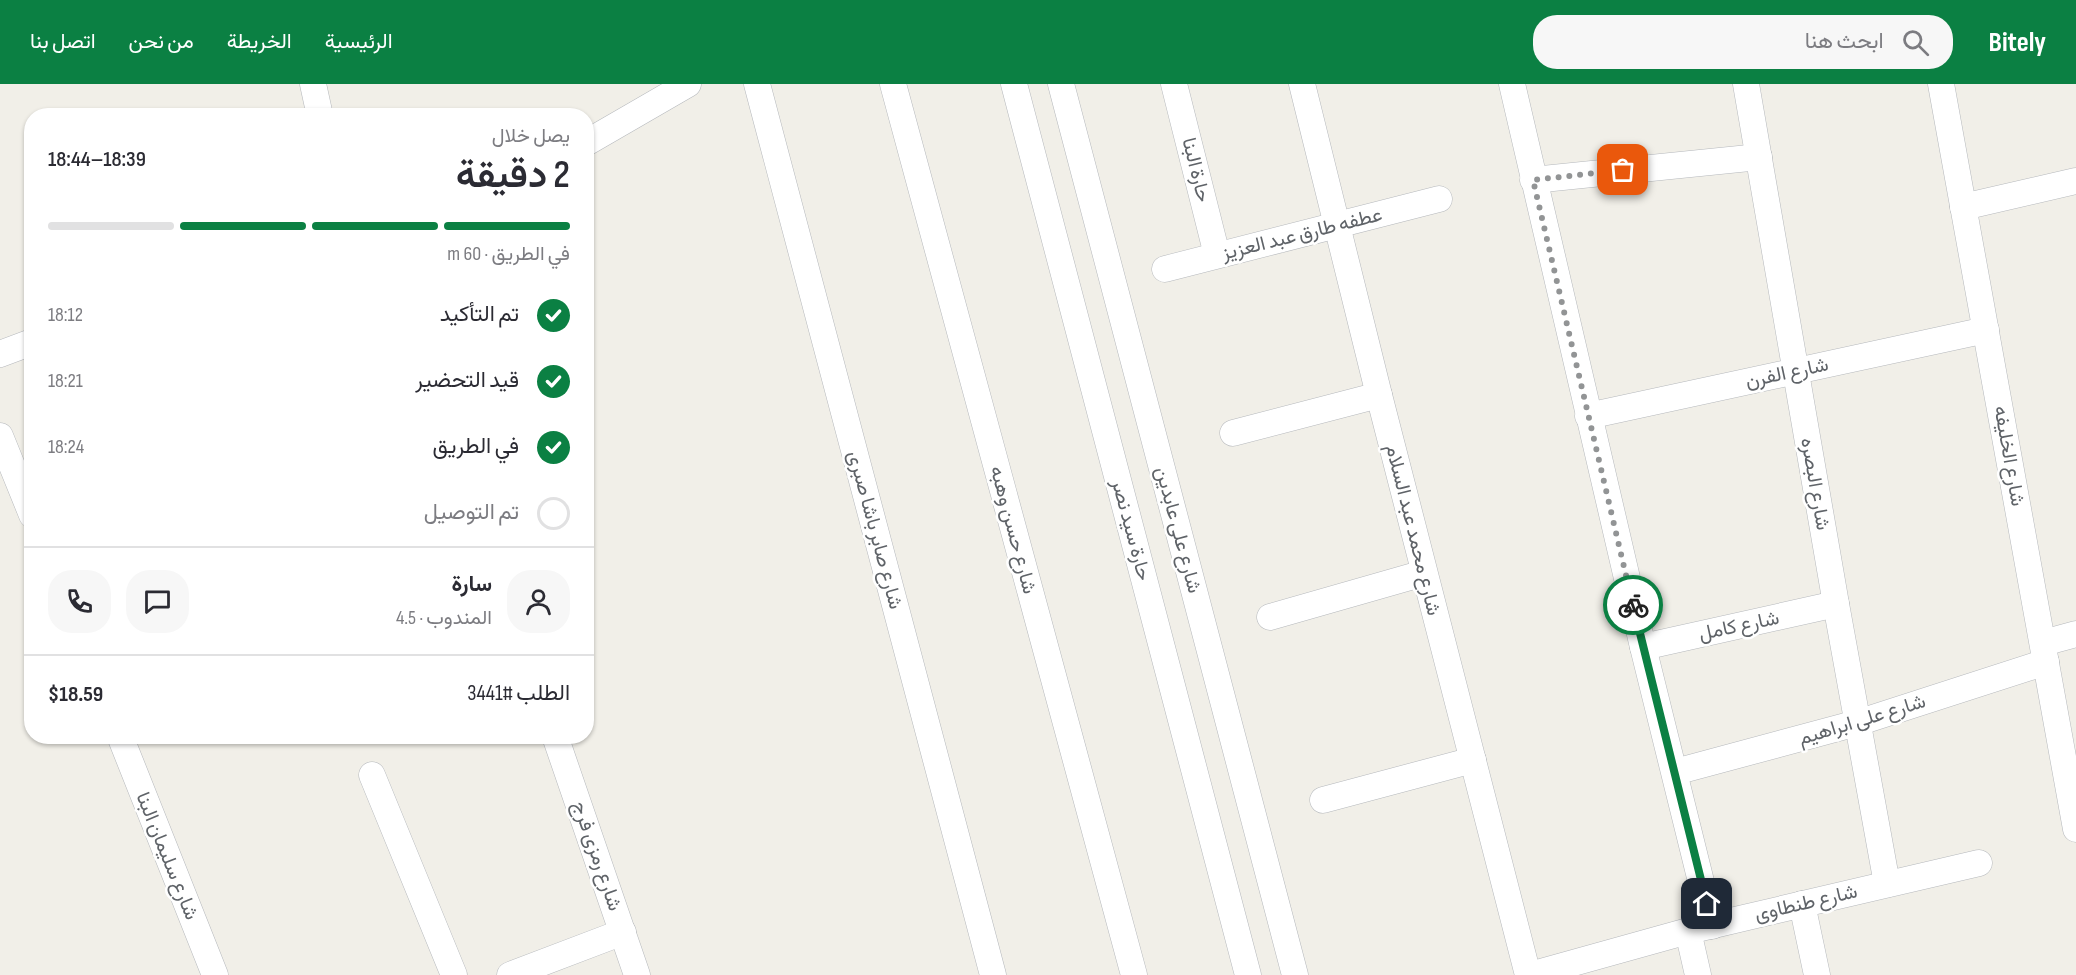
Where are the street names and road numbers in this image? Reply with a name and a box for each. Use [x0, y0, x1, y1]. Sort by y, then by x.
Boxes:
street label: حارة البنا [1176, 135, 1216, 205]
street label: عطفه طارق عبد العزيز [1218, 202, 1385, 266]
street label: شارع الفرن [1743, 352, 1831, 394]
street label: شارع الخليفه [1987, 404, 2030, 508]
street label: شارع البصره [1794, 436, 1835, 532]
street label: شارع محمد عبد السلام [1379, 442, 1446, 618]
street label: شارع صابر باشا صبرى [841, 448, 908, 612]
street label: شارع حسن وهبه [983, 463, 1042, 597]
street label: شارع على عابدين [1149, 464, 1206, 596]
street label: حارة سيد نصر [1106, 476, 1156, 583]
street label: شارع كامل [1697, 606, 1782, 647]
street label: شارع على ابراهيم [1796, 689, 1929, 752]
street label: شارع سليمان البنا [130, 789, 204, 924]
street label: شارع رمزى فرج [566, 798, 627, 914]
street label: شارع طنطاوى [1752, 880, 1860, 927]

